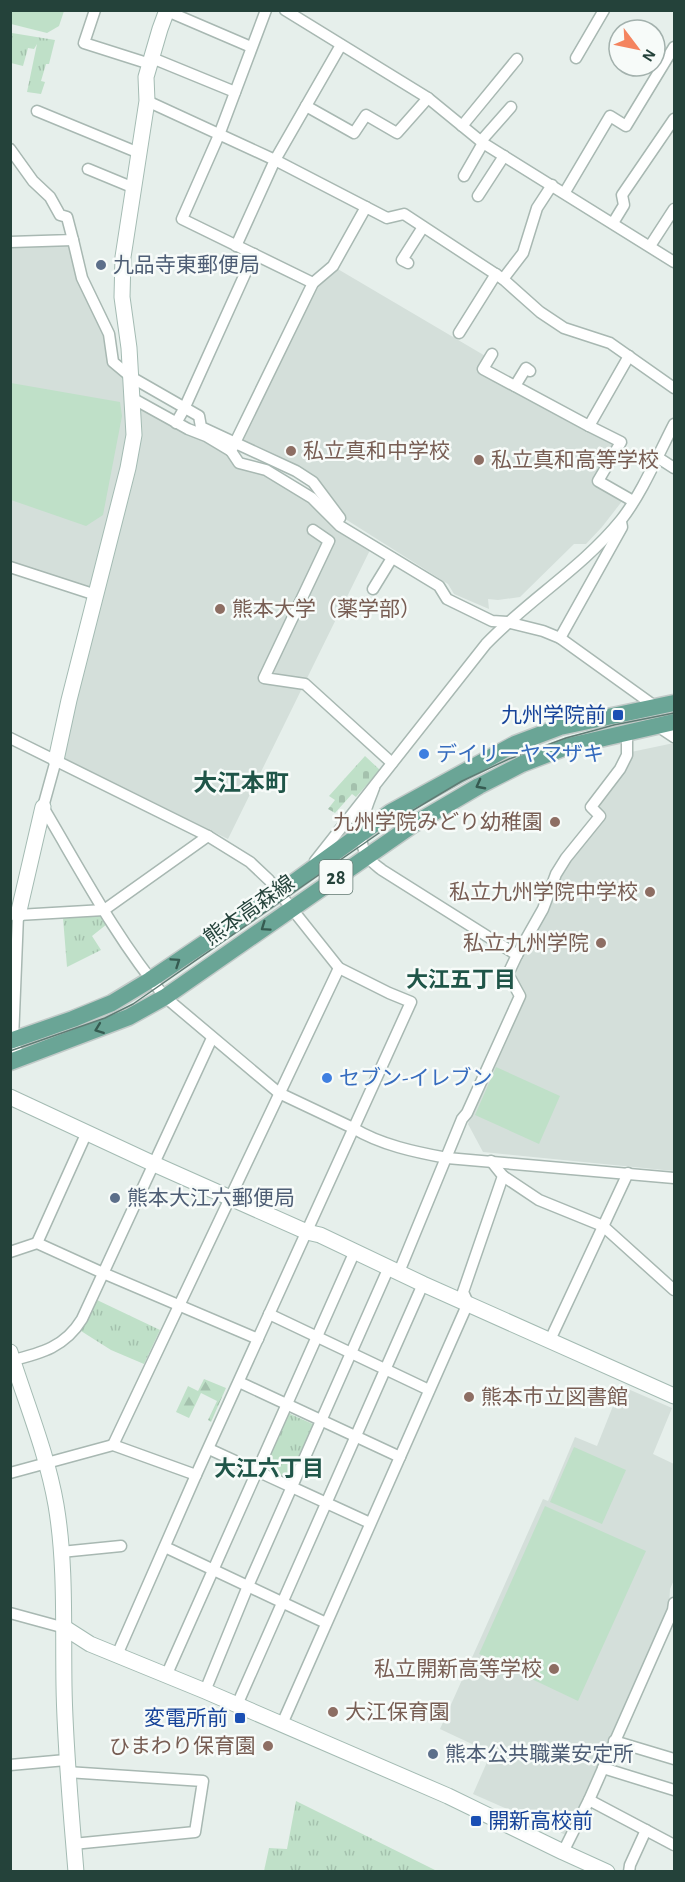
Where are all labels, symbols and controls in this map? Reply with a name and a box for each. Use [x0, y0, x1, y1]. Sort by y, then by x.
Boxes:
north arrow [607, 18, 667, 78]
text: N [639, 46, 659, 64]
place label: 九品寺東郵便局 [113, 254, 260, 276]
marker: 九品寺東郵便局 [94, 258, 108, 272]
place label: 私立真和中学校 [303, 440, 450, 462]
marker: 私立真和中学校 [284, 444, 298, 458]
place label: 私立真和高等学校 [491, 449, 659, 471]
marker: 私立真和高等学校 [472, 453, 486, 467]
place label: 熊本大学（薬学部） [232, 598, 421, 620]
marker: 熊本大学（薬学部） [213, 602, 227, 616]
place label: 九州学院前 [501, 704, 606, 726]
marker: 九州学院前 [611, 708, 625, 722]
place label: デイリーヤマザキ [436, 743, 604, 765]
marker: デイリーヤマザキ [417, 747, 431, 761]
district label: 大江本町 [193, 770, 289, 796]
one-way arrow [476, 778, 487, 790]
place label: 九州学院みどり幼稚園 [333, 811, 543, 833]
marker: 九州学院みどり幼稚園 [548, 815, 562, 829]
road number: 28 [320, 860, 352, 894]
street label: 熊本高森線 [200, 871, 298, 949]
place label: 私立九州学院中学校 [449, 881, 638, 903]
marker: 私立九州学院中学校 [643, 885, 657, 899]
one-way arrow [260, 920, 271, 931]
place label: 私立九州学院 [463, 932, 589, 954]
marker: 私立九州学院 [594, 936, 608, 950]
one-way arrow [170, 958, 181, 969]
district label: 大江五丁目 [406, 968, 516, 991]
one-way arrow [95, 1021, 105, 1034]
place label: セブン-イレブン [339, 1066, 492, 1089]
marker: セブン-イレブン [320, 1071, 334, 1085]
place label: 熊本大江六郵便局 [127, 1187, 295, 1209]
marker: 熊本大江六郵便局 [108, 1191, 122, 1205]
place label: 熊本市立図書館 [481, 1386, 628, 1408]
marker: 熊本市立図書館 [462, 1390, 476, 1404]
district label: 大江六丁目 [214, 1457, 324, 1480]
place label: 私立開新高等学校 [374, 1658, 542, 1680]
marker: 私立開新高等学校 [547, 1662, 561, 1676]
place label: 大江保育園 [345, 1701, 450, 1723]
marker: 大江保育園 [326, 1705, 340, 1719]
place label: 変電所前 [144, 1707, 228, 1729]
marker: 変電所前 [233, 1711, 247, 1725]
place label: ひまわり保育園 [109, 1735, 256, 1757]
marker: ひまわり保育園 [261, 1739, 275, 1753]
place label: 熊本公共職業安定所 [445, 1743, 634, 1765]
marker: 熊本公共職業安定所 [426, 1747, 440, 1761]
place label: 開新高校前 [488, 1810, 593, 1832]
marker: 開新高校前 [469, 1814, 483, 1828]

